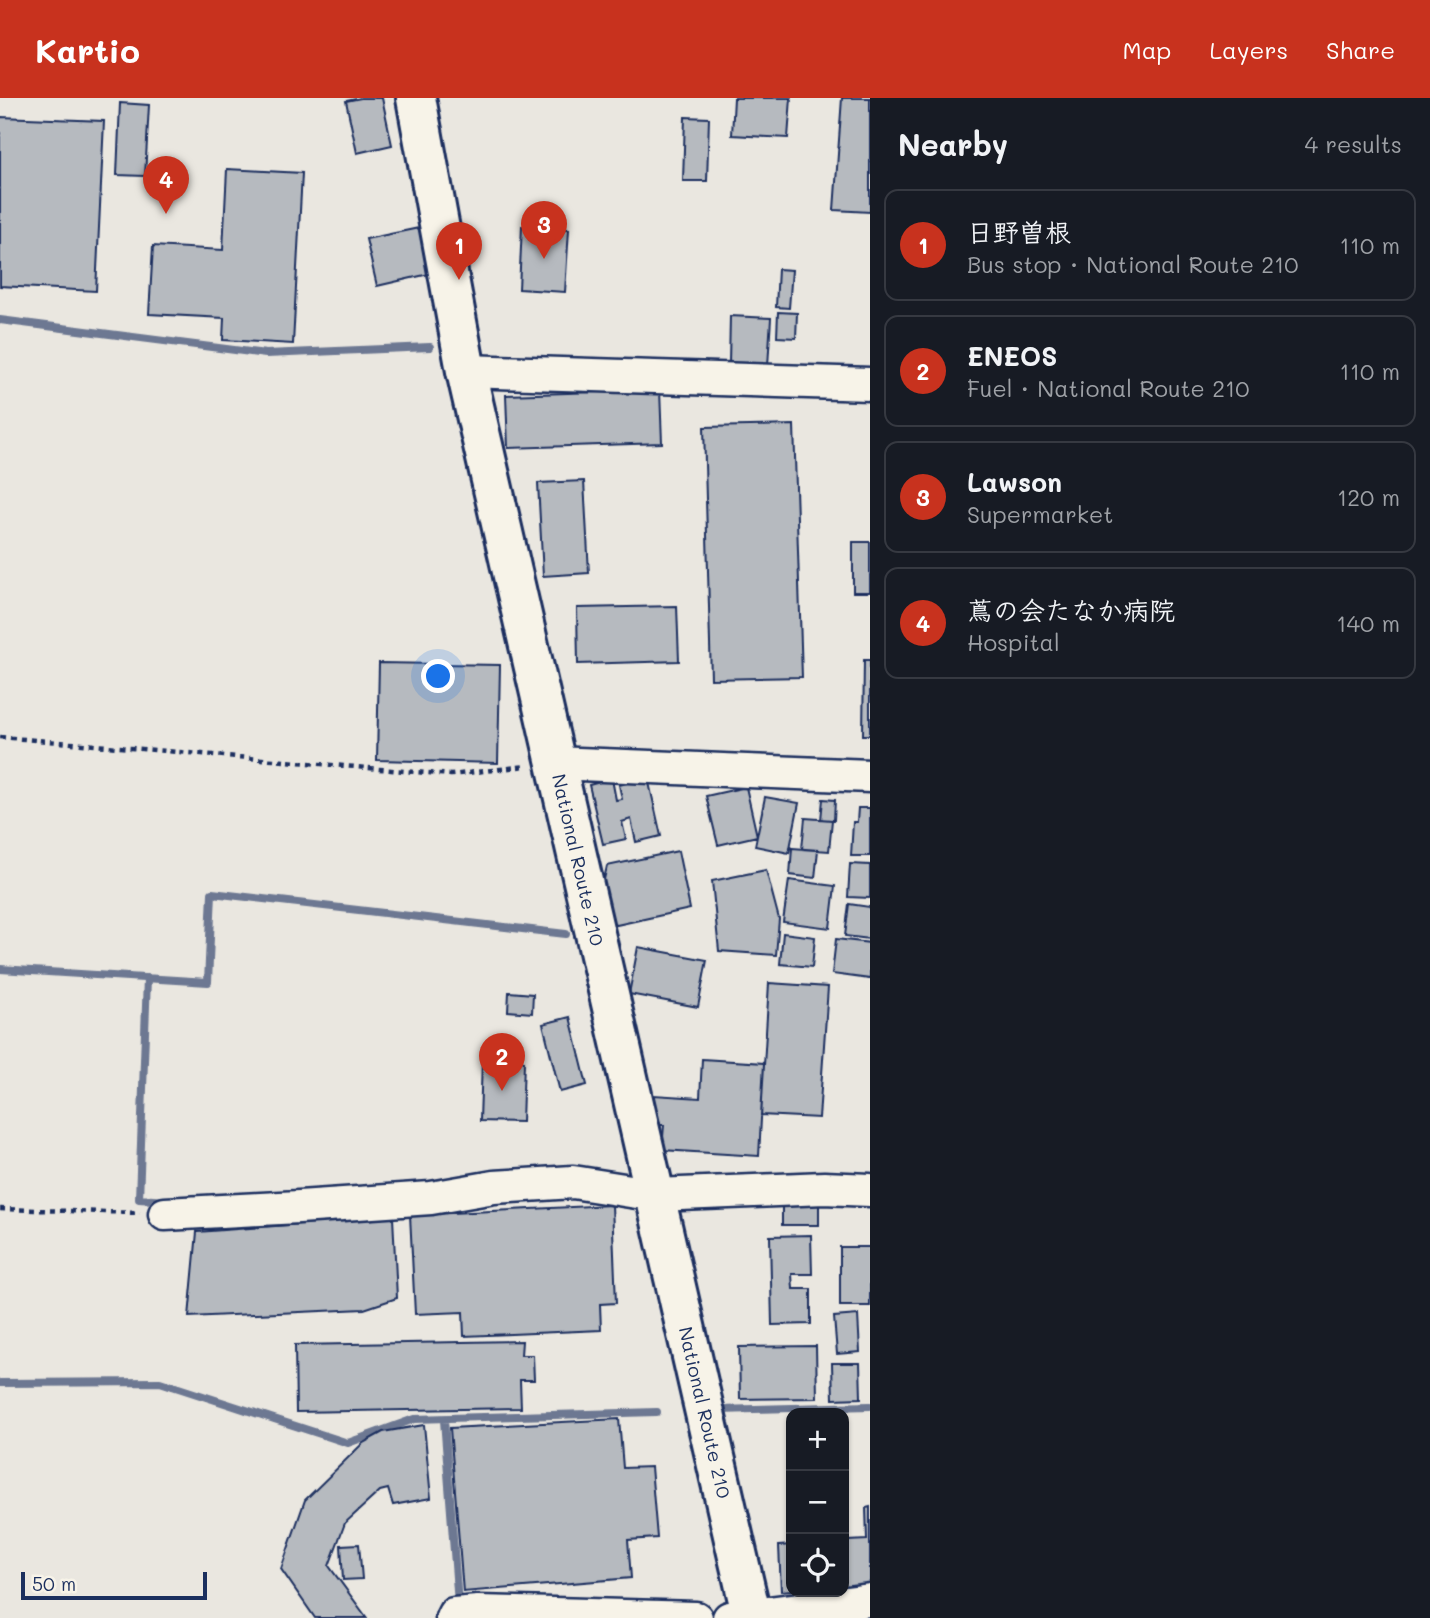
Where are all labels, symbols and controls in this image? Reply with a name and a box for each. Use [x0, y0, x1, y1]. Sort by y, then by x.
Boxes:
text: Kartio [35, 28, 140, 71]
text: Map [1123, 34, 1171, 65]
text: Layers [1209, 34, 1288, 65]
text: Share [1326, 34, 1395, 65]
text: Nearby [898, 124, 1008, 164]
text: 4 results [1305, 129, 1402, 159]
pin: 4 [143, 156, 189, 214]
pin: 3 [521, 201, 567, 259]
text: 日野曽根 [967, 215, 1071, 249]
pin: 1 [436, 222, 482, 280]
text: 1 [918, 230, 928, 260]
text: 110 m [1340, 230, 1400, 260]
text: Bus stop · National Route 210 [967, 249, 1299, 279]
text: ENEOS [967, 339, 1057, 373]
text: 2 [917, 356, 929, 386]
text: 110 m [1340, 356, 1400, 386]
text: Fuel · National Route 210 [967, 373, 1249, 403]
text: Lawson [967, 465, 1062, 499]
text: 3 [916, 482, 930, 512]
text: 120 m [1337, 482, 1400, 512]
text: Supermarket [967, 499, 1113, 529]
text: 蔦の会たなか病院 [967, 593, 1175, 627]
text: 4 [916, 608, 930, 638]
text: 140 m [1336, 608, 1400, 638]
text: Hospital [967, 627, 1060, 657]
your location [421, 659, 455, 693]
street label: National Route 210 [547, 771, 610, 948]
pin: 2 [479, 1033, 525, 1091]
street label: National Route 210 [674, 1324, 737, 1501]
map controls [786, 1408, 849, 1597]
button: + [786, 1408, 849, 1471]
button: − [786, 1471, 849, 1534]
button: locate [786, 1534, 849, 1597]
scale bar [21, 1569, 206, 1601]
text: 50 m [32, 1571, 76, 1596]

